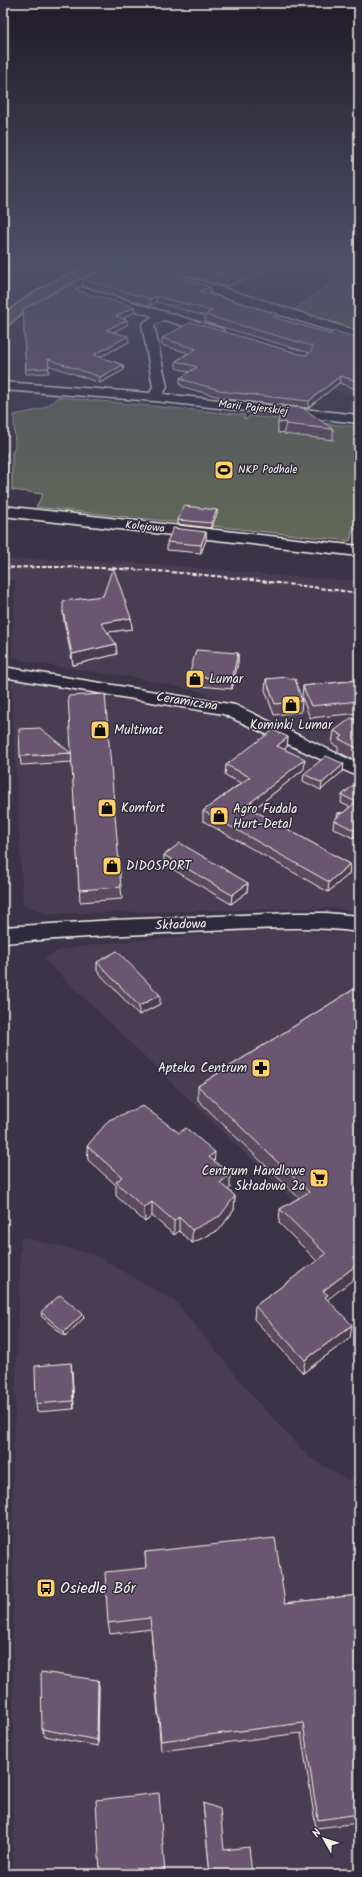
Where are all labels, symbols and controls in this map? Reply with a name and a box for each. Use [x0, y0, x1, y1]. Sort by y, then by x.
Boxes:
street label: Marii Pajerskiej [217, 395, 290, 421]
sports icon: NKP Podhale [213, 459, 235, 481]
place label: NKP Podhale [238, 461, 298, 479]
street label: Kolejowa [124, 516, 166, 538]
shop icon: Lumar [184, 668, 206, 690]
place label: Lumar [209, 669, 244, 690]
street label: Ceramiczna [155, 687, 219, 717]
shop icon: Kominki Lumar [280, 694, 302, 716]
place label: Kominki Lumar [250, 715, 333, 736]
shop icon: Multimat [89, 719, 111, 741]
place label: Multimat [114, 720, 164, 741]
shop icon: Komfort [96, 797, 118, 819]
place label: Komfort [121, 798, 166, 819]
place label: Agro Fudala Hurt-Detal [233, 799, 297, 835]
shop icon: Agro Fudala Hurt-Detal [208, 805, 230, 827]
shop icon: DIDOSPORT [101, 855, 123, 877]
place label: DIDOSPORT [126, 856, 192, 877]
street label: Składowa [155, 914, 207, 936]
pharmacy icon: Apteka Centrum [250, 1057, 272, 1079]
place label: Apteka Centrum [158, 1058, 247, 1079]
place label: Centrum Handlowe Składowa 2a [201, 1161, 305, 1197]
supermarket icon: Centrum Handlowe Składowa 2a [308, 1167, 330, 1189]
place label: Osiedle Bór [60, 1576, 138, 1601]
bus stop icon: Osiedle Bór [35, 1577, 57, 1599]
north arrow [304, 1819, 344, 1859]
text: N [308, 1825, 326, 1842]

